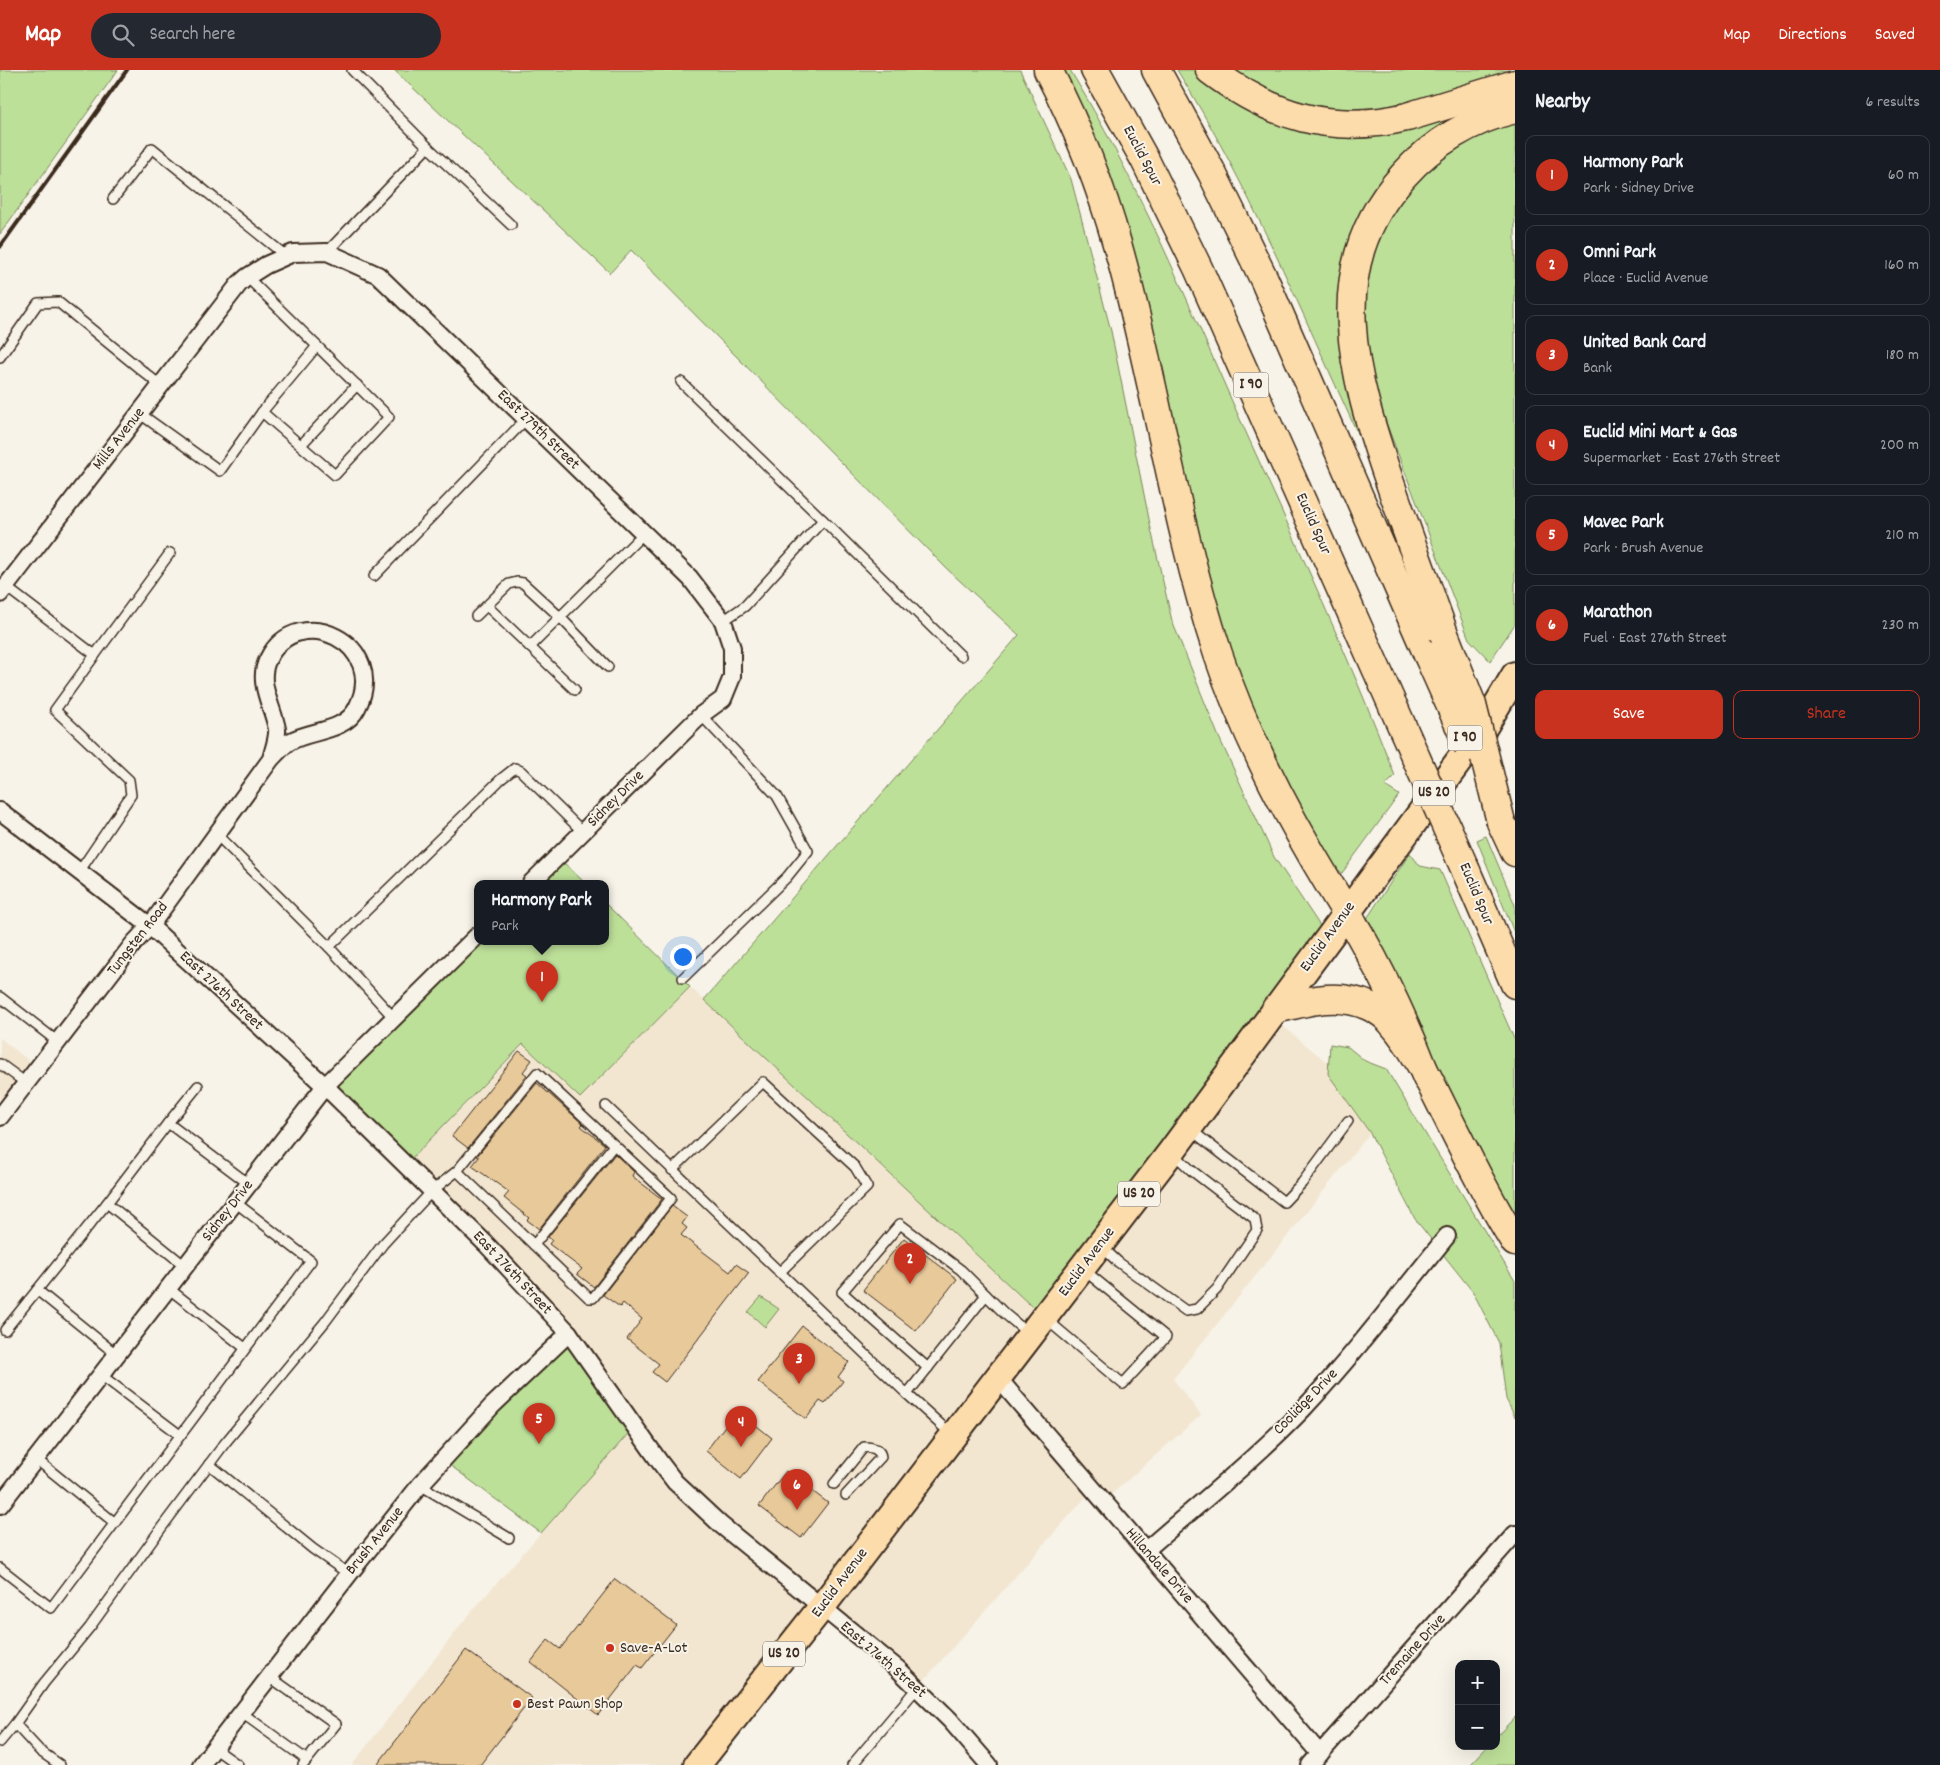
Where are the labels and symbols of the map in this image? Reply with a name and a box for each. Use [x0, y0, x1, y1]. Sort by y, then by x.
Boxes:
street label: Euclid Spur [1116, 122, 1168, 190]
road number: I 90 [1234, 372, 1268, 398]
street label: East 279th Street [491, 384, 585, 476]
street label: Mills Avenue [87, 403, 151, 475]
street label: Euclid Spur [1289, 489, 1337, 559]
road number: I 90 [1448, 726, 1482, 750]
street label: Sidney Drive [582, 765, 650, 833]
road number: US 20 [1413, 780, 1455, 806]
street label: Euclid Spur [1453, 859, 1499, 929]
street label: Tungsten Road [102, 897, 174, 981]
street label: Euclid Avenue [1295, 897, 1361, 977]
your location [670, 944, 696, 970]
street label: East 276th Street [174, 946, 268, 1036]
pin: 1 [526, 961, 558, 1002]
street label: Sidney Drive [196, 1175, 260, 1247]
road number: US 20 [1118, 1182, 1160, 1206]
street label: Euclid Avenue [1053, 1222, 1121, 1302]
street label: East 276th Street [467, 1226, 557, 1320]
pin: 2 [894, 1243, 926, 1284]
pin: 3 [783, 1343, 815, 1384]
street label: Coolidge Drive [1268, 1363, 1344, 1441]
pin: 5 [523, 1403, 555, 1444]
pin: 4 [725, 1406, 757, 1447]
pin: 6 [781, 1469, 813, 1510]
street label: Brush Avenue [340, 1502, 410, 1580]
street label: Hillandale Drive [1119, 1523, 1199, 1609]
street label: Euclid Avenue [806, 1543, 874, 1623]
street label: Tremaine Drive [1374, 1609, 1452, 1691]
street label: East 276th Street [835, 1616, 931, 1704]
place label: Save-A-Lot [620, 1637, 688, 1660]
marker: Save-A-Lot [604, 1642, 616, 1654]
road number: US 20 [763, 1642, 805, 1666]
place label: Best Pawn Shop [527, 1693, 623, 1716]
marker: Best Pawn Shop [511, 1698, 523, 1710]

